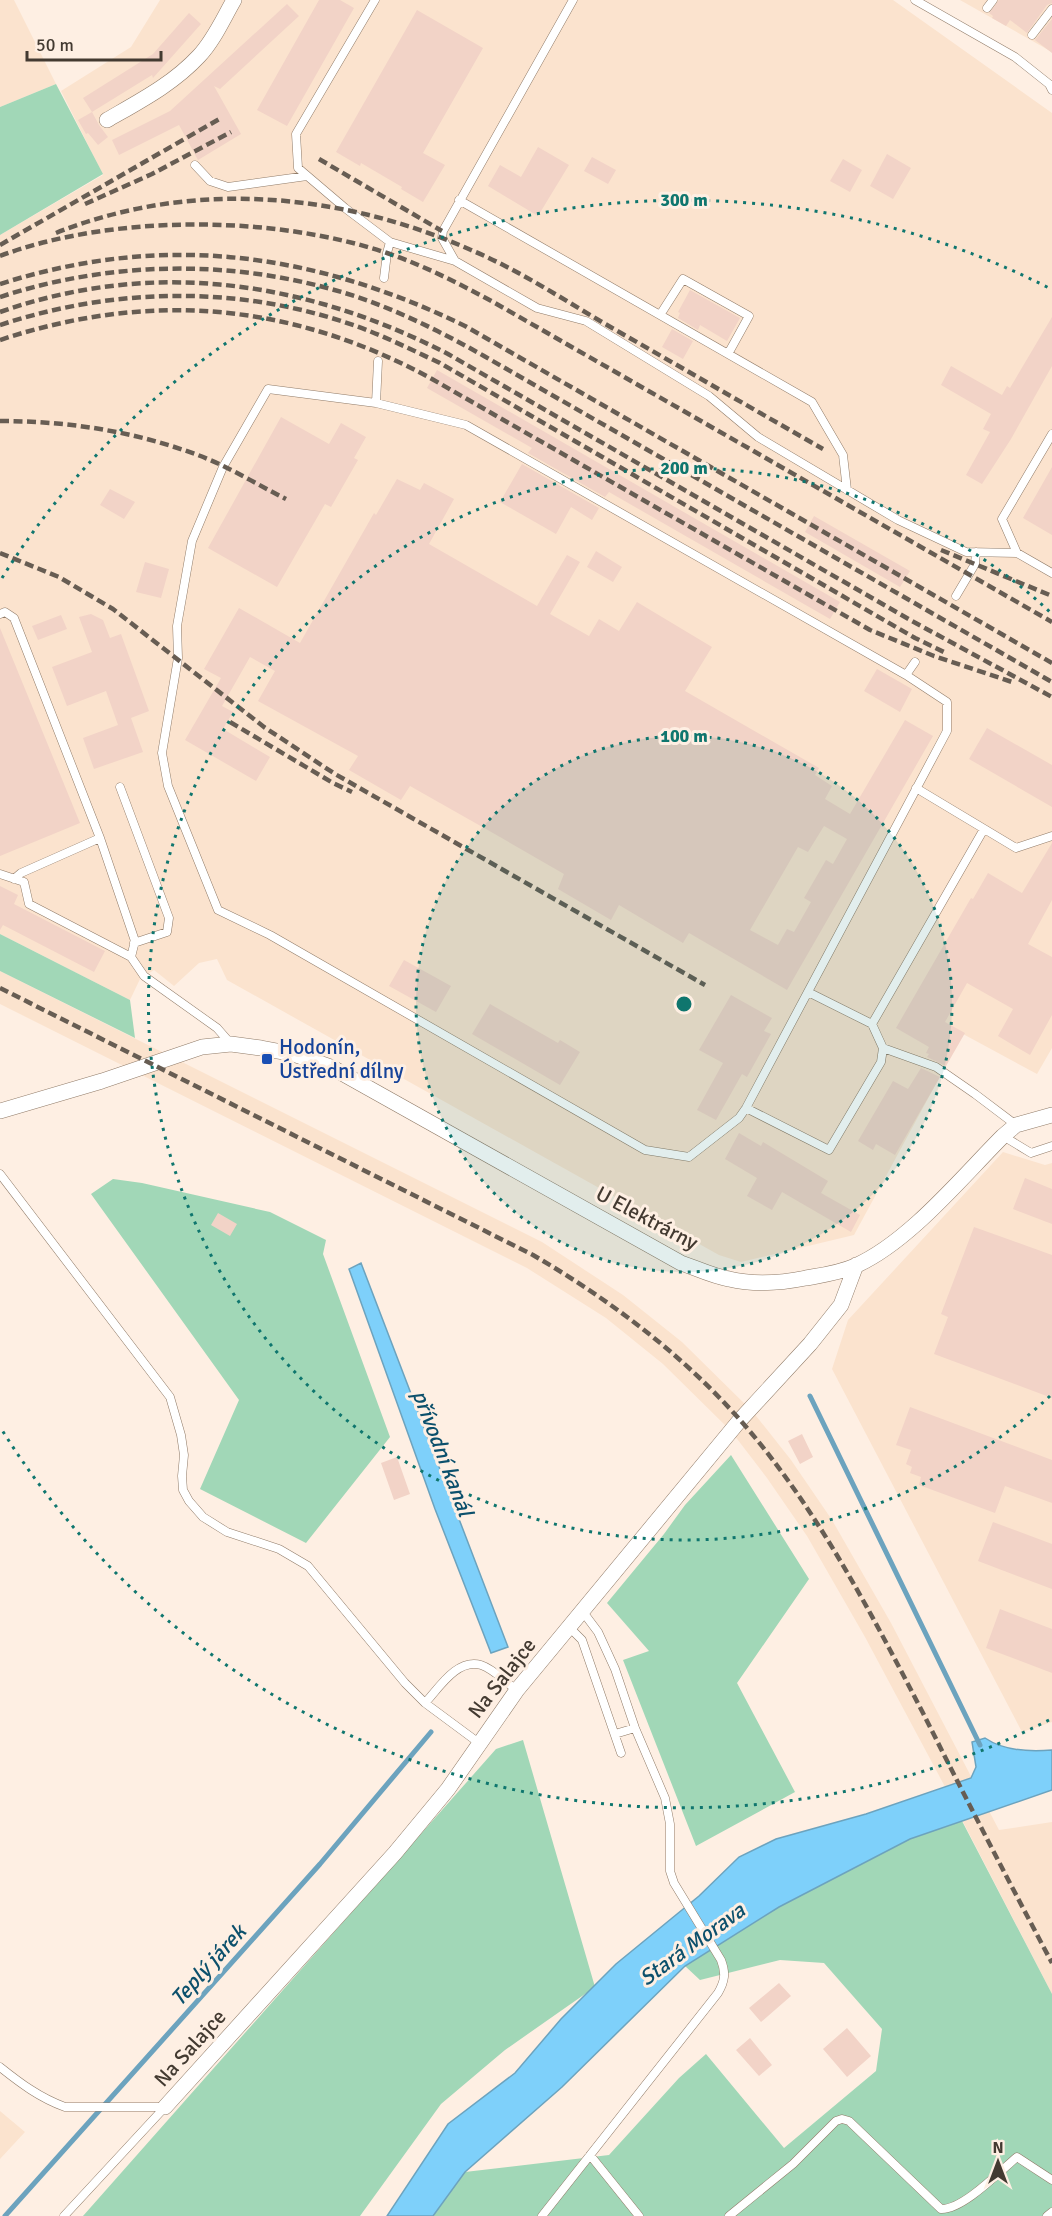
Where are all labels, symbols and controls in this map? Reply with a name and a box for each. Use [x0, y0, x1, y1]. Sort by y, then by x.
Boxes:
scale bar [27, 24, 160, 62]
text: 50 m [36, 34, 74, 56]
text: 300 m [660, 189, 708, 211]
text: 200 m [660, 457, 708, 479]
text: 100 m [660, 725, 708, 747]
centre of rings [674, 994, 694, 1014]
place label: Hodonín, Ústřední dílny [279, 1034, 404, 1084]
marker: Hodonín, Ústřední dílny [260, 1052, 274, 1066]
street label: U Elektrárny [592, 1180, 703, 1256]
water label: přívodní kanál [407, 1386, 480, 1521]
street label: Na Salajce [463, 1633, 541, 1723]
water label: Stará Morava [634, 1896, 751, 1991]
water label: Teplý járek [165, 1917, 253, 2011]
street label: Na Salajce [149, 2004, 231, 2092]
north arrow [968, 2132, 1028, 2192]
text: N [992, 2138, 1004, 2158]

